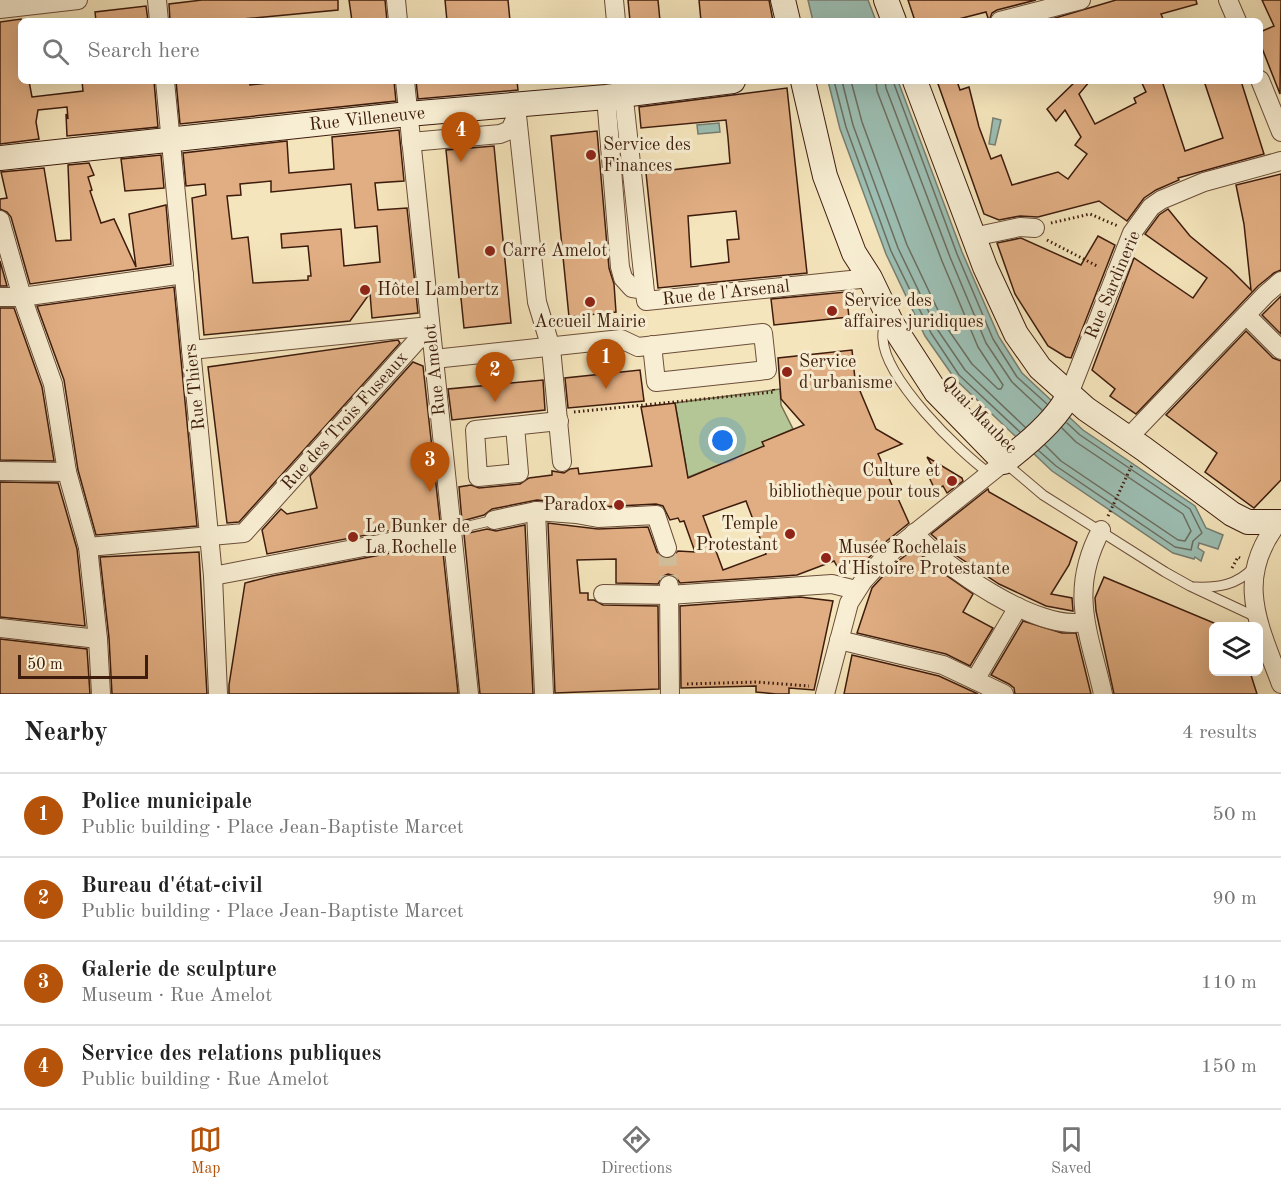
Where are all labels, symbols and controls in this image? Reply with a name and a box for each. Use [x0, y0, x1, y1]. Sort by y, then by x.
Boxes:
search box [18, 18, 1263, 84]
icon: search [39, 35, 72, 68]
text: Search here [87, 40, 200, 62]
street label: Rue Villeneuve [308, 104, 426, 134]
pin: 4 [442, 112, 480, 162]
place label: Service des Finances [603, 136, 691, 175]
marker: Service des Finances [584, 148, 598, 162]
street label: Rue Sardinerie [1082, 228, 1144, 342]
place label: Carré Amelot [502, 242, 607, 260]
marker: Carré Amelot [483, 244, 497, 258]
street label: Rue de l'Arsenal [661, 277, 791, 309]
place label: Hôtel Lambertz [377, 281, 499, 299]
marker: Hôtel Lambertz [358, 283, 372, 297]
place label: Service des affaires juridiques [844, 292, 984, 331]
marker: Accueil Mairie [583, 295, 597, 309]
marker: Service des affaires juridiques [825, 304, 839, 318]
place label: Accueil Mairie [534, 313, 646, 331]
street label: Rue Amelot [421, 323, 449, 417]
pin: 1 [586, 340, 626, 389]
street label: Rue Thiers [181, 343, 208, 431]
street label: Rue des Trois Fuseaux [278, 348, 412, 494]
pin: 2 [476, 352, 514, 402]
place label: Service d'urbanisme [799, 353, 893, 392]
marker: Service d'urbanisme [780, 365, 794, 379]
street label: Quai Maubec [938, 373, 1020, 457]
your location [708, 426, 737, 455]
pin: 3 [410, 442, 450, 492]
place label: Culture et bibliothèque pour tous [769, 462, 940, 501]
marker: Culture et bibliothèque pour tous [945, 474, 959, 488]
place label: Paradox [543, 496, 607, 514]
marker: Paradox [612, 498, 626, 512]
place label: Temple Protestant [696, 515, 778, 554]
place label: Le Bunker de La Rochelle [365, 518, 470, 557]
marker: Temple Protestant [783, 527, 797, 541]
marker: Le Bunker de La Rochelle [346, 530, 360, 544]
place label: Musée Rochelais d'Histoire Protestante [838, 539, 1010, 578]
marker: Musée Rochelais d'Histoire Protestante [819, 551, 833, 565]
map controls [1209, 622, 1263, 676]
button: layers [1209, 622, 1263, 676]
scale bar [18, 652, 148, 680]
text: 50 m [27, 657, 63, 673]
text: Nearby [24, 720, 108, 746]
text: 4 results [1182, 723, 1257, 743]
text: Police municipale [81, 791, 252, 813]
text: 1 [38, 805, 49, 825]
text: 50 m [1212, 805, 1257, 825]
text: Public building · Place Jean-Baptiste Marcet [81, 818, 464, 838]
text: Bureau d'état-civil [81, 875, 263, 897]
text: 2 [38, 889, 49, 909]
text: 90 m [1212, 889, 1257, 909]
text: Public building · Place Jean-Baptiste Marcet [81, 902, 464, 922]
text: Galerie de sculpture [81, 959, 277, 981]
text: 3 [38, 973, 49, 993]
text: 110 m [1201, 973, 1257, 993]
text: Museum · Rue Amelot [81, 986, 272, 1006]
text: Service des relations publiques [81, 1043, 381, 1065]
text: 4 [38, 1057, 49, 1077]
text: 150 m [1201, 1057, 1257, 1077]
text: Public building · Rue Amelot [81, 1070, 329, 1090]
tab: Map [189, 1123, 222, 1179]
tab: Directions [601, 1123, 672, 1179]
tab: Saved [1051, 1123, 1092, 1179]

